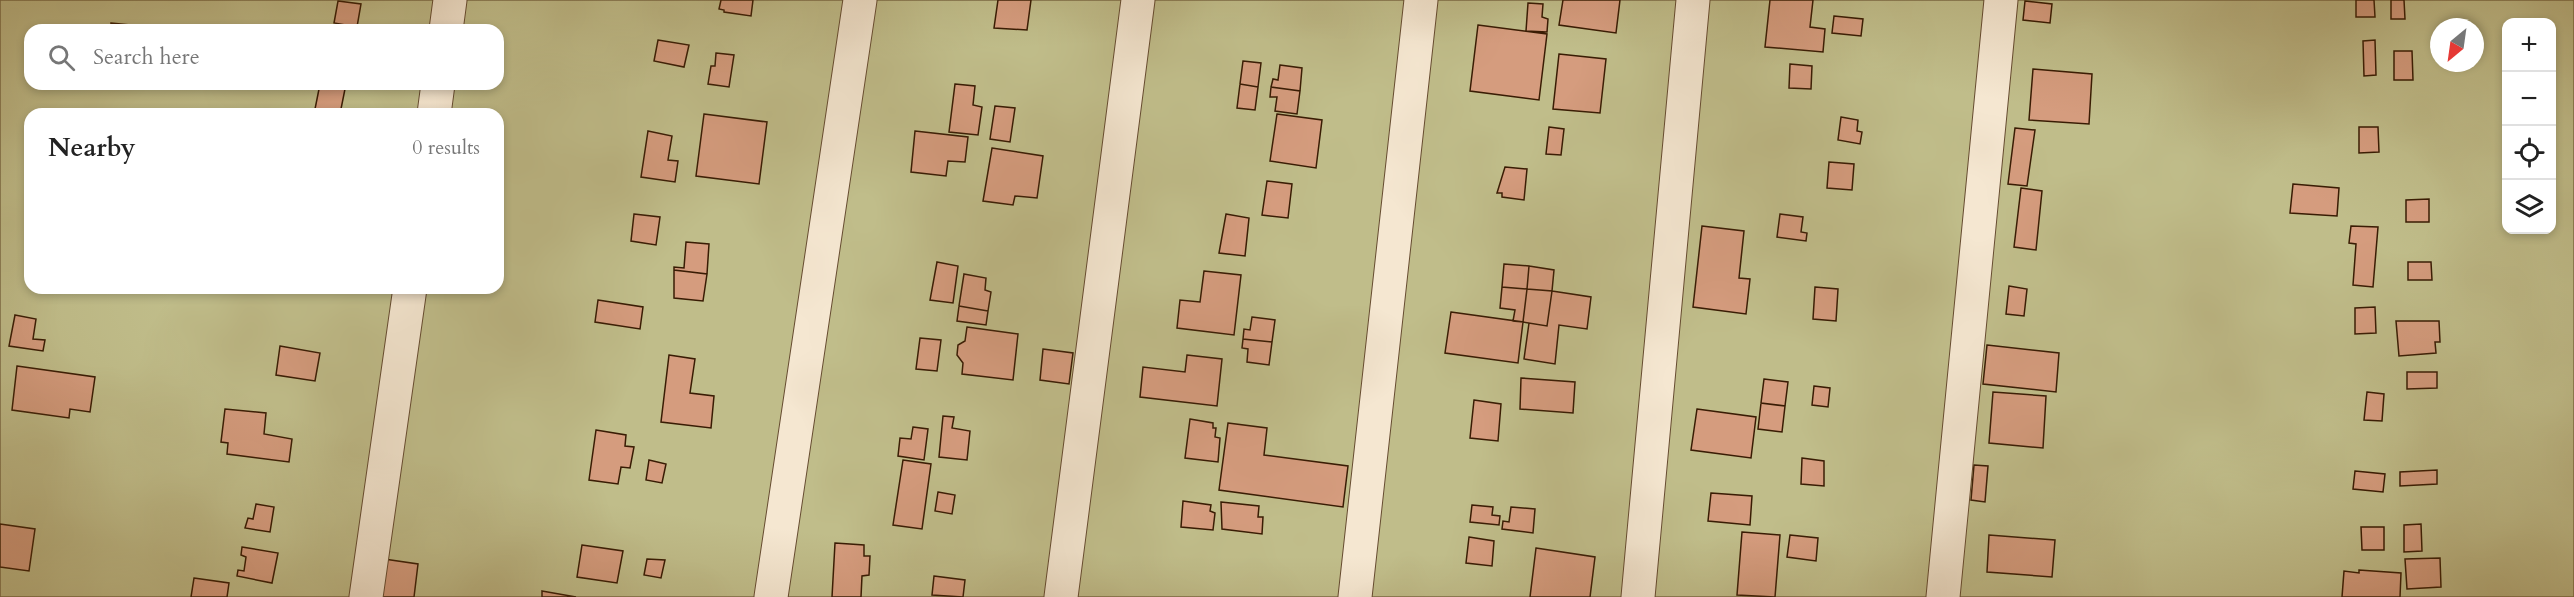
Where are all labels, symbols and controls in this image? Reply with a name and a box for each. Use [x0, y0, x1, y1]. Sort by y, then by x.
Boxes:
north arrow [2430, 18, 2484, 72]
map controls [2502, 18, 2556, 234]
button: + [2502, 18, 2556, 72]
search box [24, 24, 504, 90]
icon: search [45, 41, 78, 74]
text: Search here [93, 42, 200, 72]
button: − [2502, 72, 2556, 126]
button: locate [2502, 126, 2556, 180]
text: Nearby [48, 130, 136, 165]
text: 0 results [412, 134, 480, 161]
button: layers [2502, 180, 2556, 234]

